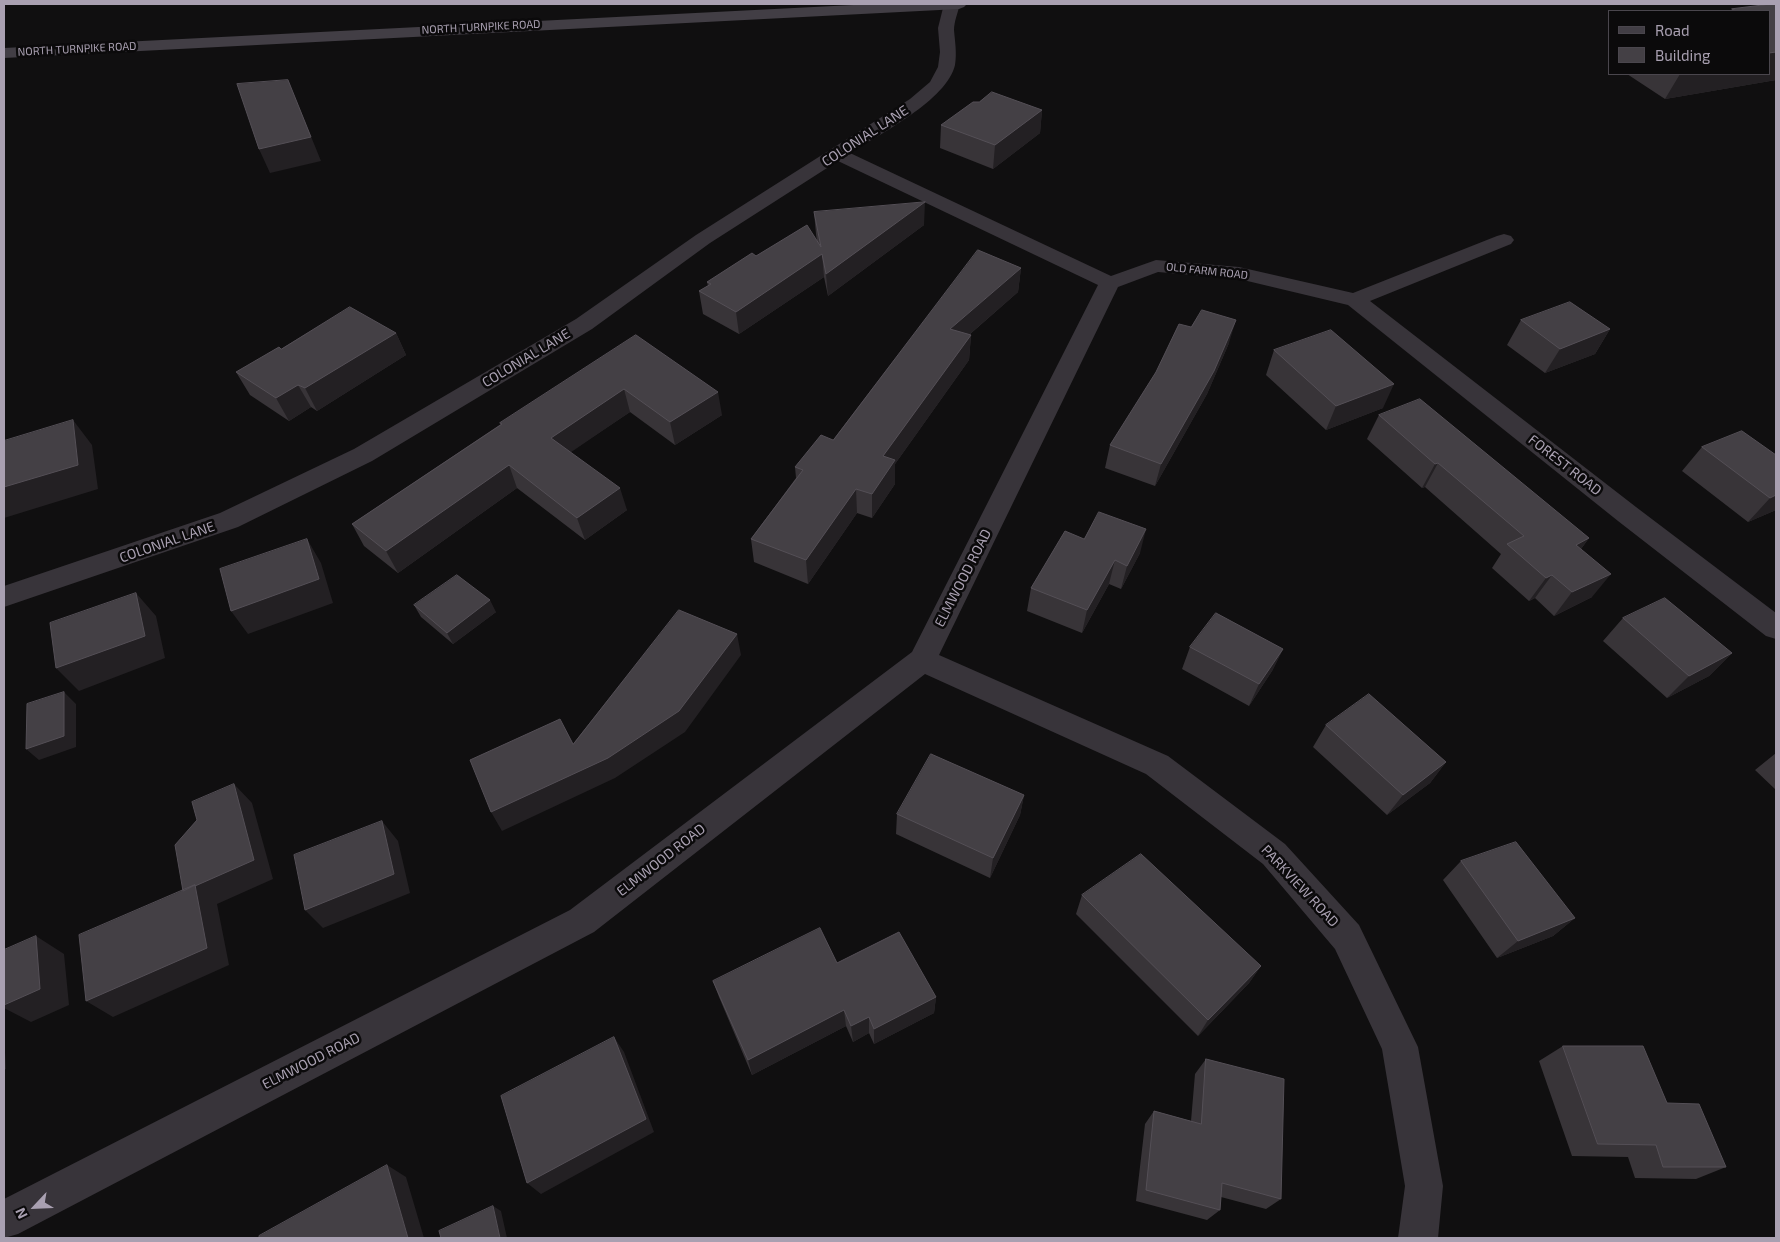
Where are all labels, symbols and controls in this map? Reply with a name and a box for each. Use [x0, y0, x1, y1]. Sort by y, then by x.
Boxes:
legend [1608, 10, 1770, 75]
street label: NORTH TURNPIKE ROAD [421, 17, 541, 37]
text: Road [1655, 21, 1690, 39]
street label: NORTH TURNPIKE ROAD [17, 39, 137, 59]
text: Building [1655, 46, 1710, 64]
street label: COLONIAL LANE [819, 102, 911, 170]
street label: OLD FARM ROAD [1165, 260, 1249, 282]
street label: COLONIAL LANE [479, 325, 573, 391]
street label: FOREST ROAD [1525, 431, 1605, 499]
street label: COLONIAL LANE [117, 518, 217, 566]
street label: ELMWOOD ROAD [931, 526, 995, 630]
street label: ELMWOOD ROAD [613, 820, 709, 900]
street label: PARKVIEW ROAD [1258, 842, 1342, 930]
street label: ELMWOOD ROAD [259, 1029, 363, 1093]
north arrow [10, 1182, 60, 1232]
text: N [11, 1205, 31, 1222]

